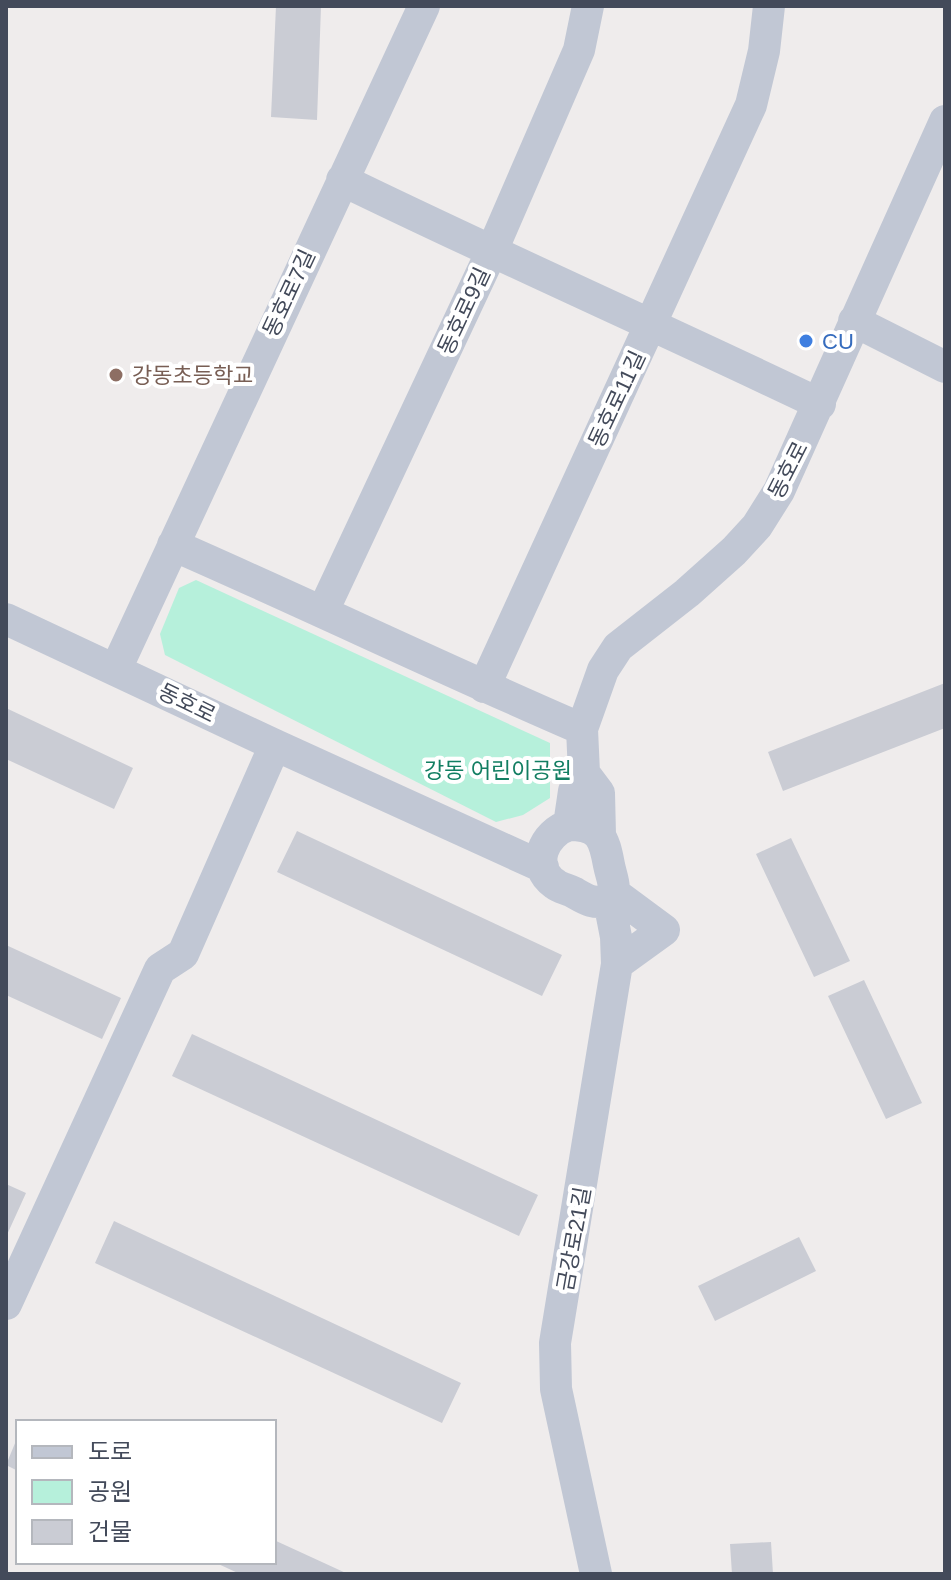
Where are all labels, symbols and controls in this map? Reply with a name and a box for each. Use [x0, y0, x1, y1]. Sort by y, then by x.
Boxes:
street label: 동호로7길 [258, 245, 320, 341]
street label: 동호로9길 [433, 263, 495, 359]
place label: CU [822, 329, 854, 354]
marker: CU [797, 332, 815, 350]
street label: 동호로11길 [584, 347, 650, 451]
place label: 강동초등학교 [132, 363, 253, 388]
marker: 강동초등학교 [107, 366, 125, 384]
street label: 동호로 [763, 437, 813, 503]
street label: 동호로 [154, 678, 220, 728]
park label: 강동 어린이공원 [424, 758, 572, 783]
street label: 금강로21길 [553, 1185, 595, 1293]
legend [16, 1420, 276, 1564]
text: 도로 [88, 1438, 132, 1465]
text: 공원 [88, 1478, 132, 1505]
text: 건물 [88, 1518, 132, 1545]

